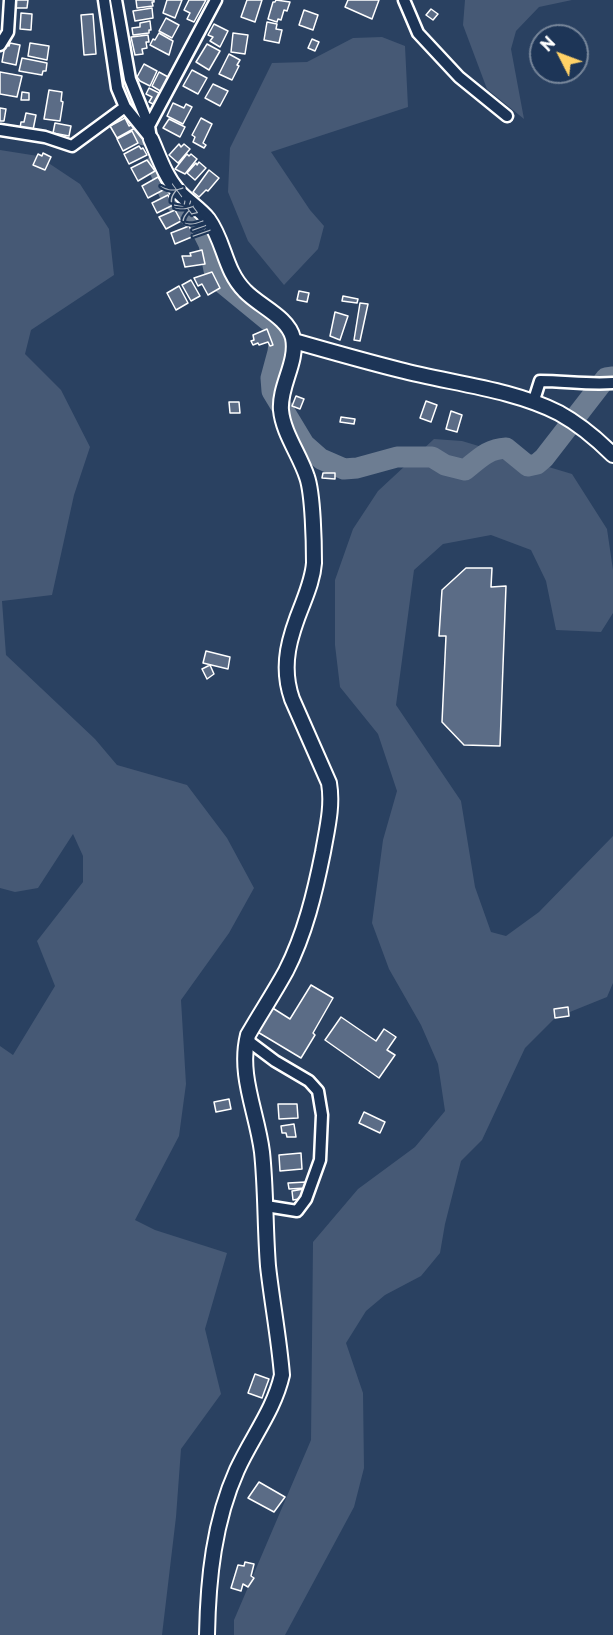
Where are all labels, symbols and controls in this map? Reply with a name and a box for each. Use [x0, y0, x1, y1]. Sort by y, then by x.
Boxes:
north arrow [529, 24, 589, 84]
text: N [534, 31, 560, 56]
water label: 大沢川 [155, 174, 213, 244]

